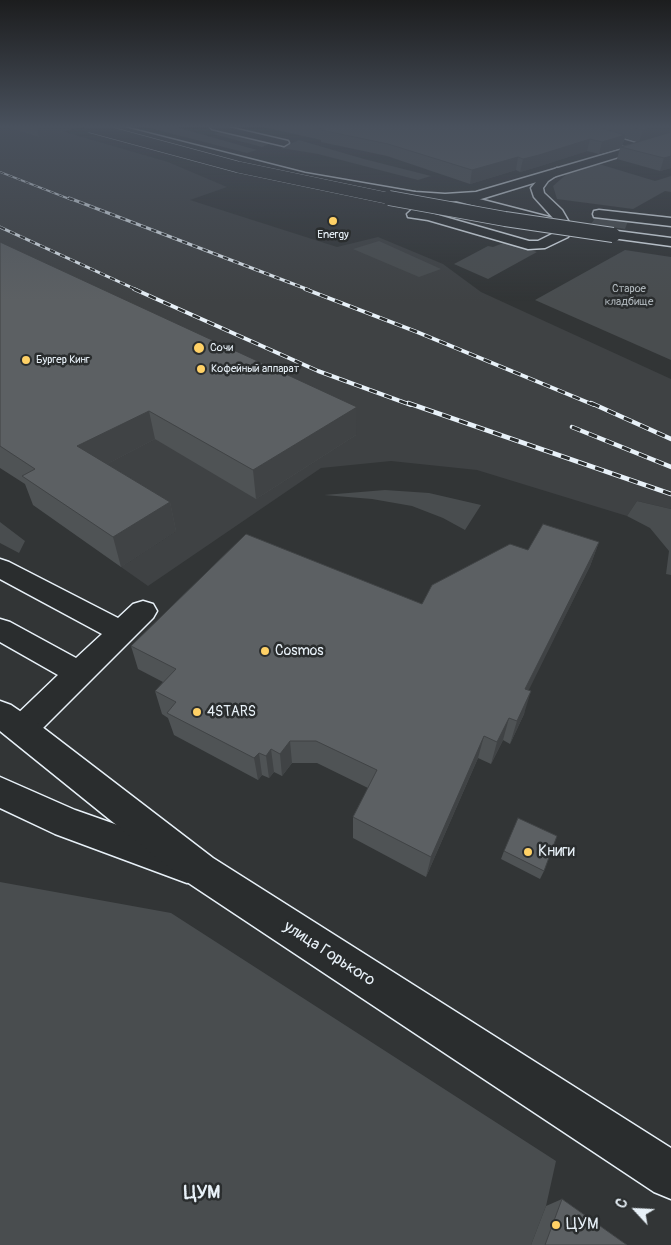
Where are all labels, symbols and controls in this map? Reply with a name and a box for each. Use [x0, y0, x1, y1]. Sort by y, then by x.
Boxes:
marker: Energy [327, 215, 339, 227]
place label: Energy [317, 228, 349, 242]
park label: Старое кладбище [605, 282, 653, 308]
marker: Сочи [192, 341, 206, 355]
place label: Сочи [210, 341, 233, 355]
place label: Бургер Кинг [36, 353, 90, 367]
marker: Бургер Кинг [20, 354, 32, 366]
place label: Кофейный аппарат [211, 362, 299, 376]
marker: Кофейный аппарат [195, 363, 207, 375]
place label: Cosmos [275, 643, 324, 659]
marker: Cosmos [259, 645, 271, 657]
place label: 4STARS [207, 704, 256, 720]
marker: 4STARS [191, 706, 203, 718]
place label: Книги [538, 842, 575, 862]
marker: Книги [522, 846, 534, 858]
street label: улица Горького [280, 917, 378, 991]
district label: ЦУМ [184, 1182, 220, 1204]
north arrow [611, 1185, 661, 1235]
text: С [612, 1196, 631, 1211]
place label: ЦУМ [566, 1215, 598, 1235]
marker: ЦУМ [550, 1219, 562, 1231]

